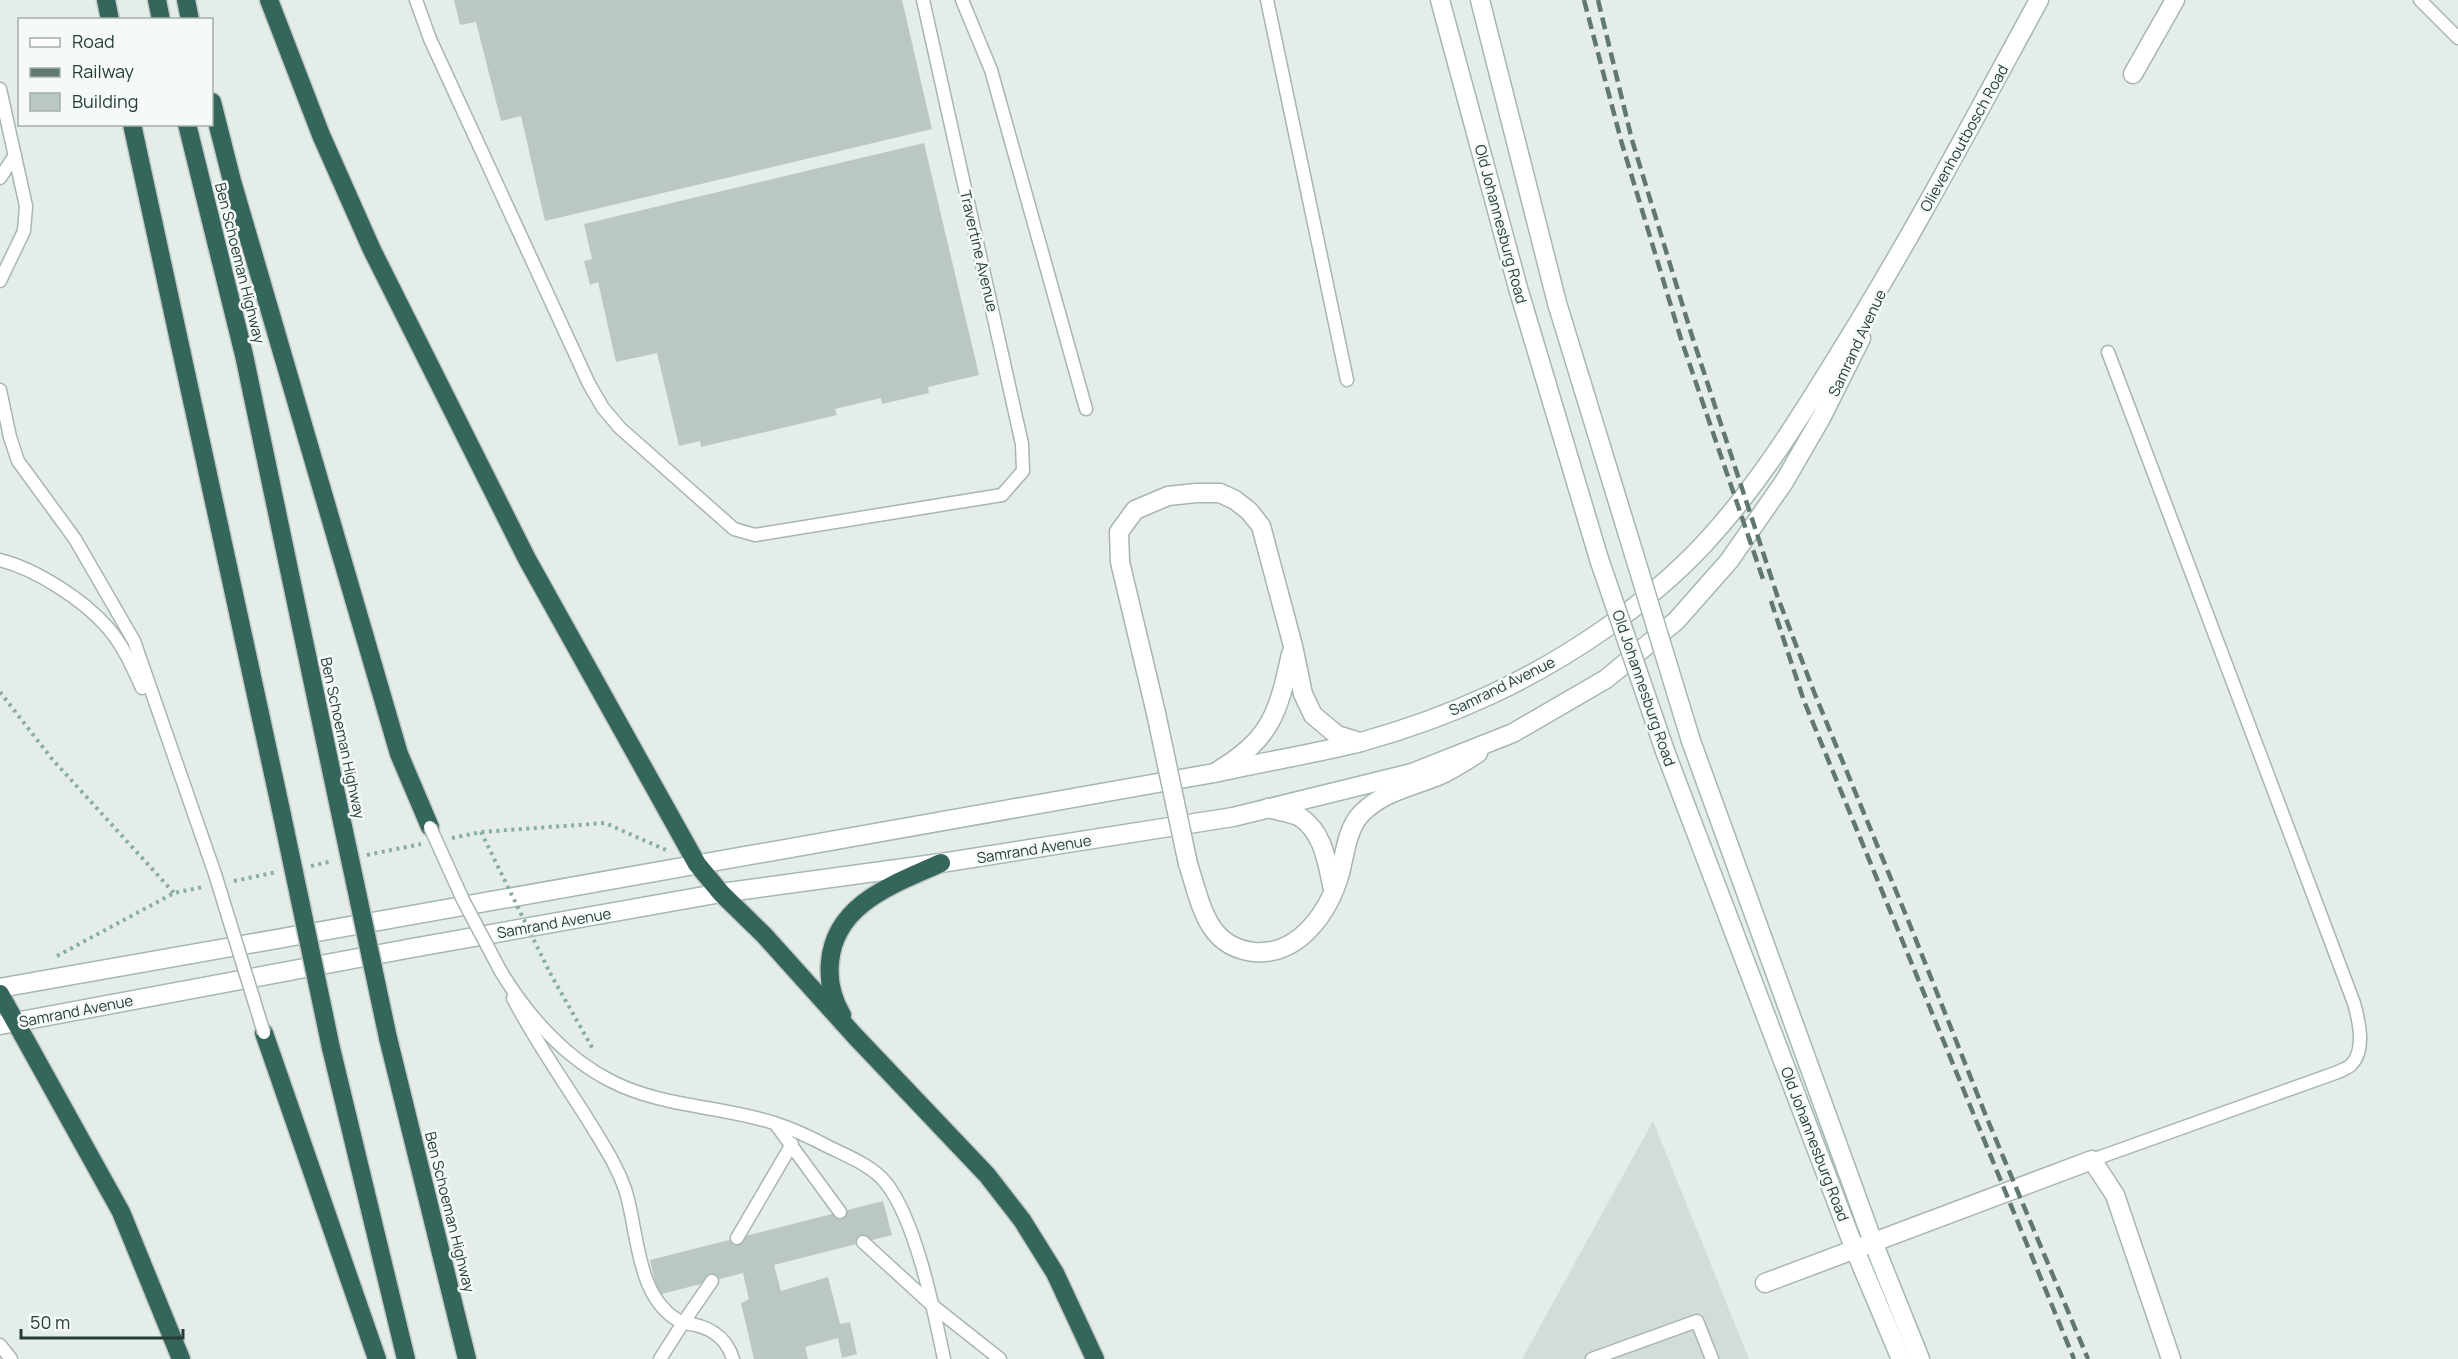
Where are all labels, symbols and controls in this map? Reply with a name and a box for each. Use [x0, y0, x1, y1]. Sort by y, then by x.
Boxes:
legend [18, 18, 213, 126]
text: Road [72, 29, 115, 53]
text: Railway [72, 59, 134, 83]
street label: Olievenhoutbosch Road [1915, 61, 2013, 215]
text: Building [72, 89, 138, 113]
street label: Old Johannesburg Road [1470, 142, 1532, 306]
street label: Ben Schoeman Highway [210, 180, 270, 346]
street label: Travertine Avenue [955, 188, 1003, 314]
street label: Samrand Avenue [1823, 286, 1891, 400]
street label: Old Johannesburg Road [1607, 607, 1681, 769]
street label: Samrand Avenue [1445, 651, 1559, 721]
street label: Ben Schoeman Highway [316, 655, 370, 821]
street label: Samrand Avenue [975, 830, 1093, 868]
street label: Samrand Avenue [495, 903, 613, 943]
street label: Samrand Avenue [17, 990, 135, 1032]
street label: Old Johannesburg Road [1776, 1064, 1854, 1224]
street label: Ben Schoeman Highway [420, 1129, 480, 1295]
scale bar [21, 1302, 183, 1340]
text: 50 m [30, 1310, 70, 1334]

